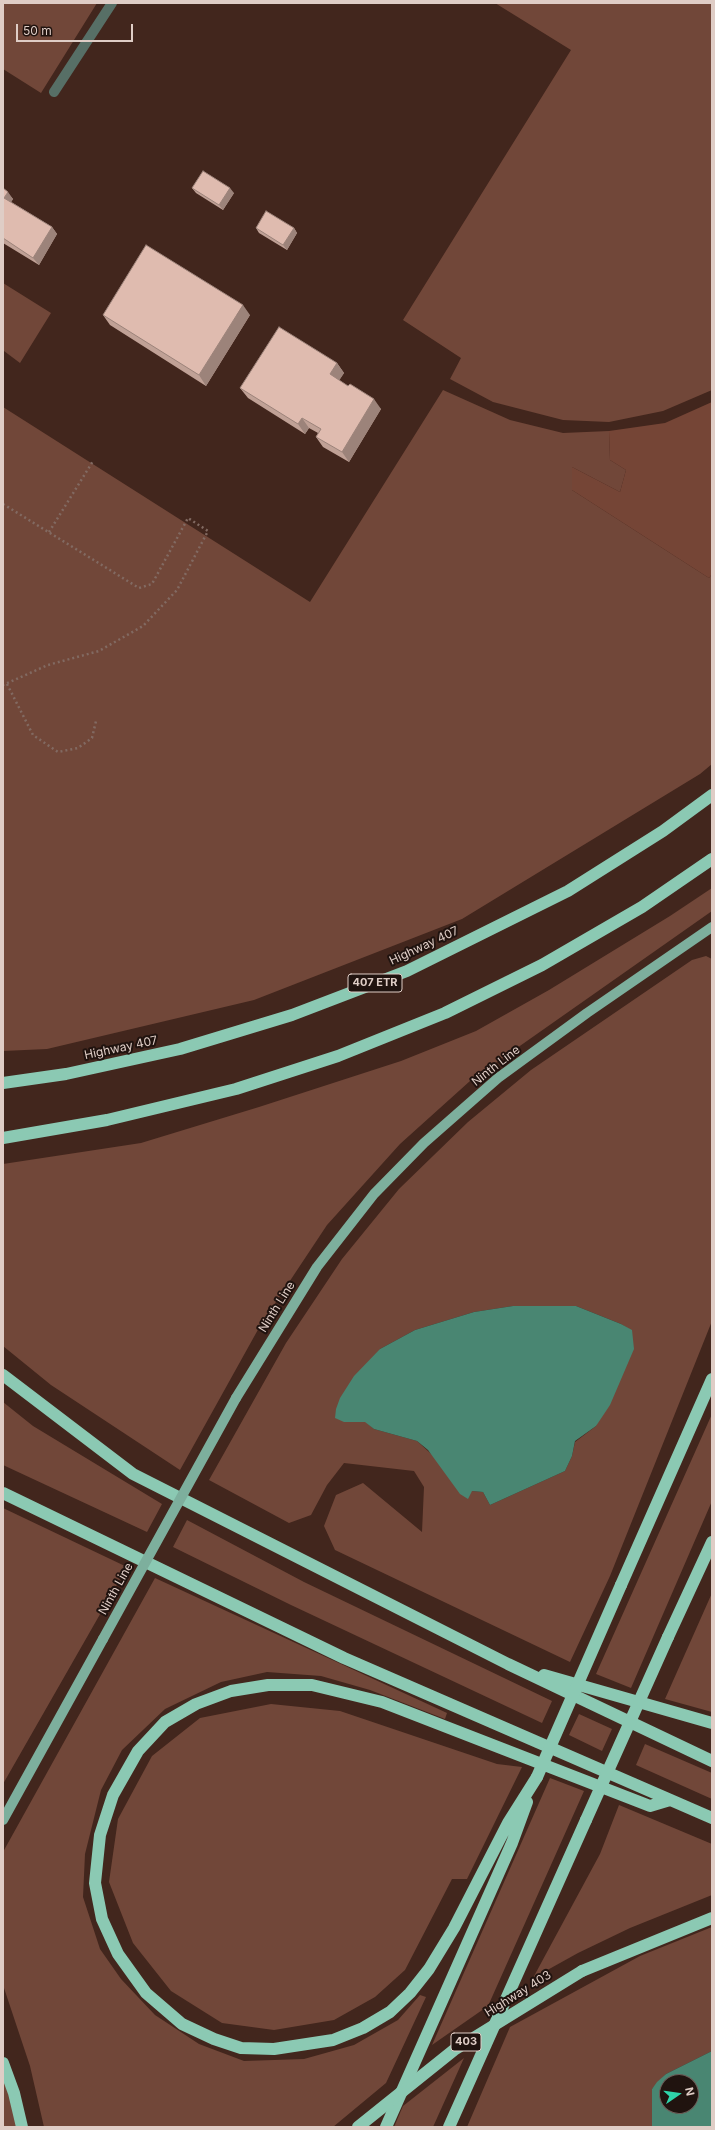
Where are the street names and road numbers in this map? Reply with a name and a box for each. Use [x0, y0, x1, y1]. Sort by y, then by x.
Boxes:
street label: Highway 407 [387, 924, 461, 968]
road number: 407 ETR [348, 974, 402, 992]
street label: Highway 407 [83, 1033, 159, 1063]
street label: Ninth Line [469, 1043, 523, 1089]
street label: Ninth Line [256, 1279, 298, 1335]
street label: Ninth Line [96, 1560, 136, 1618]
street label: Highway 403 [482, 1968, 554, 2020]
road number: 403 [451, 2033, 481, 2051]

